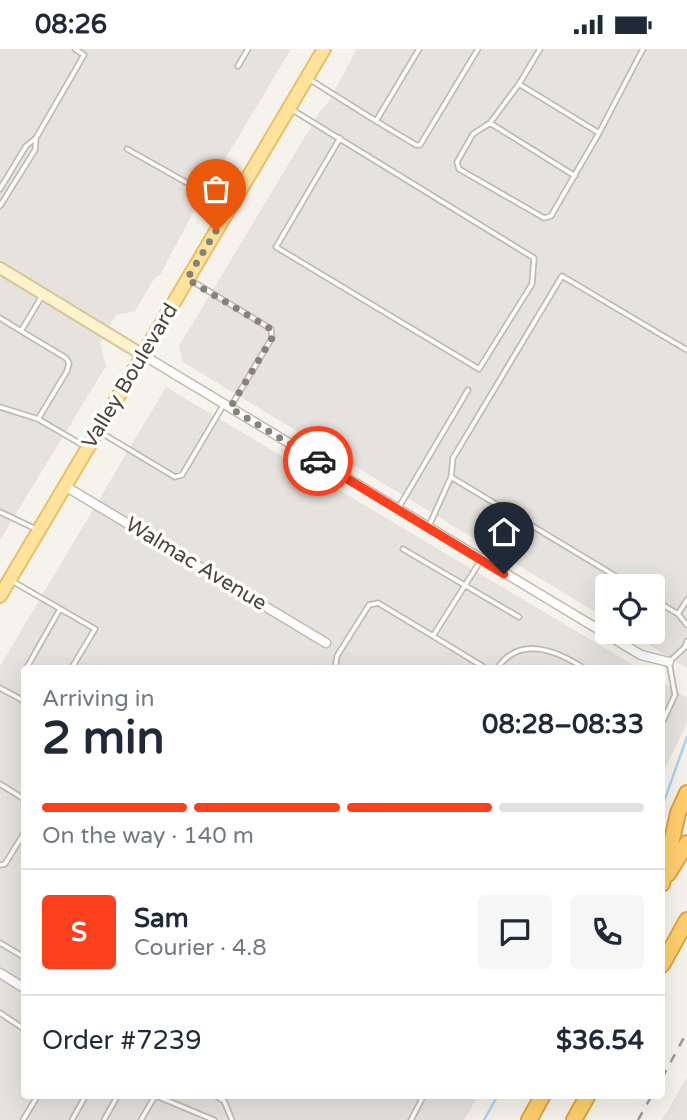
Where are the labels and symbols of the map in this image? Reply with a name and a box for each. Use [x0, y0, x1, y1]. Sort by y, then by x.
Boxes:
pin [186, 159, 246, 231]
street label: Valley Boulevard [77, 299, 183, 453]
courier [283, 426, 353, 496]
pin [474, 502, 534, 574]
street label: Walmac Avenue [121, 512, 271, 616]

